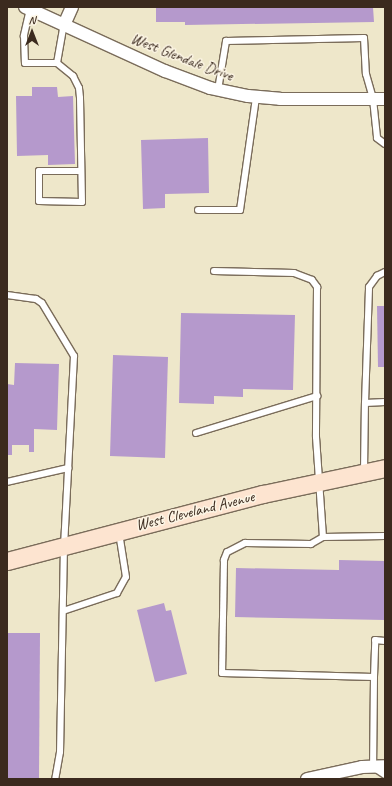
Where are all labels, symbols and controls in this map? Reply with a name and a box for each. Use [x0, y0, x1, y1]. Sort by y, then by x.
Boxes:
north arrow [12, 12, 52, 52]
text: N [29, 13, 35, 27]
street label: West Glendale Drive [128, 29, 236, 85]
street label: West Cleveland Avenue [134, 487, 256, 535]

